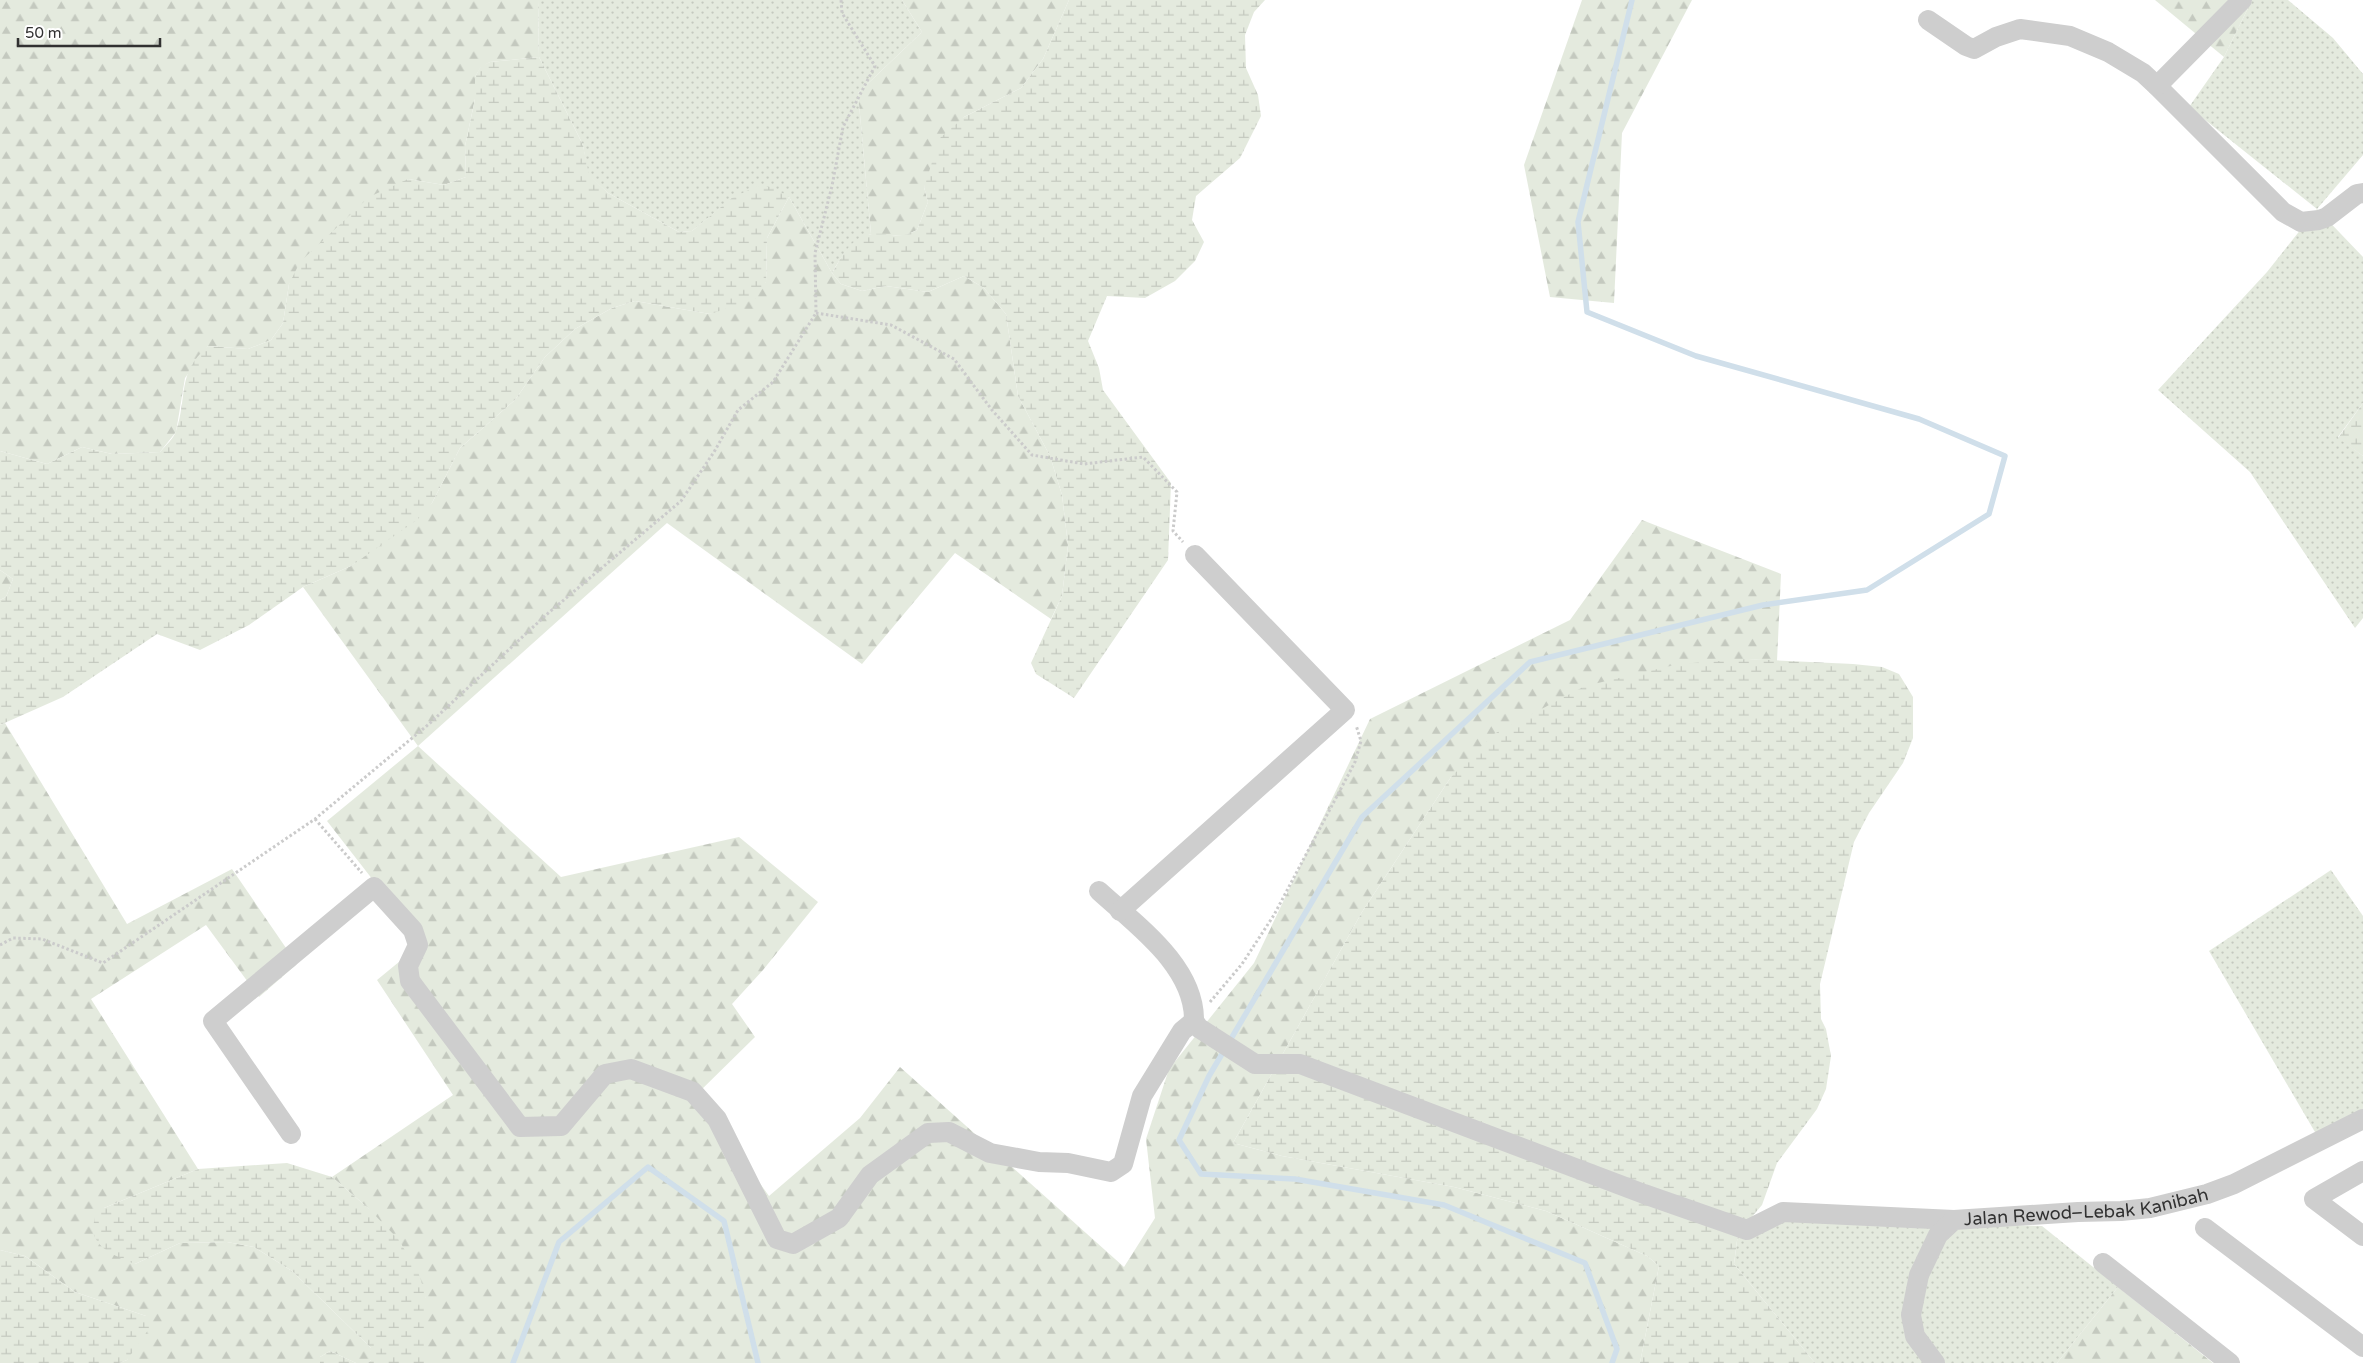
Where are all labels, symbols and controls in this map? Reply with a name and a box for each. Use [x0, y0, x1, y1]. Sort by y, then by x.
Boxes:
scale bar [18, 15, 160, 47]
text: 50 m [25, 24, 62, 42]
street label: Jalan Rewod–Lebak Kanibah [1963, 1183, 2211, 1230]

